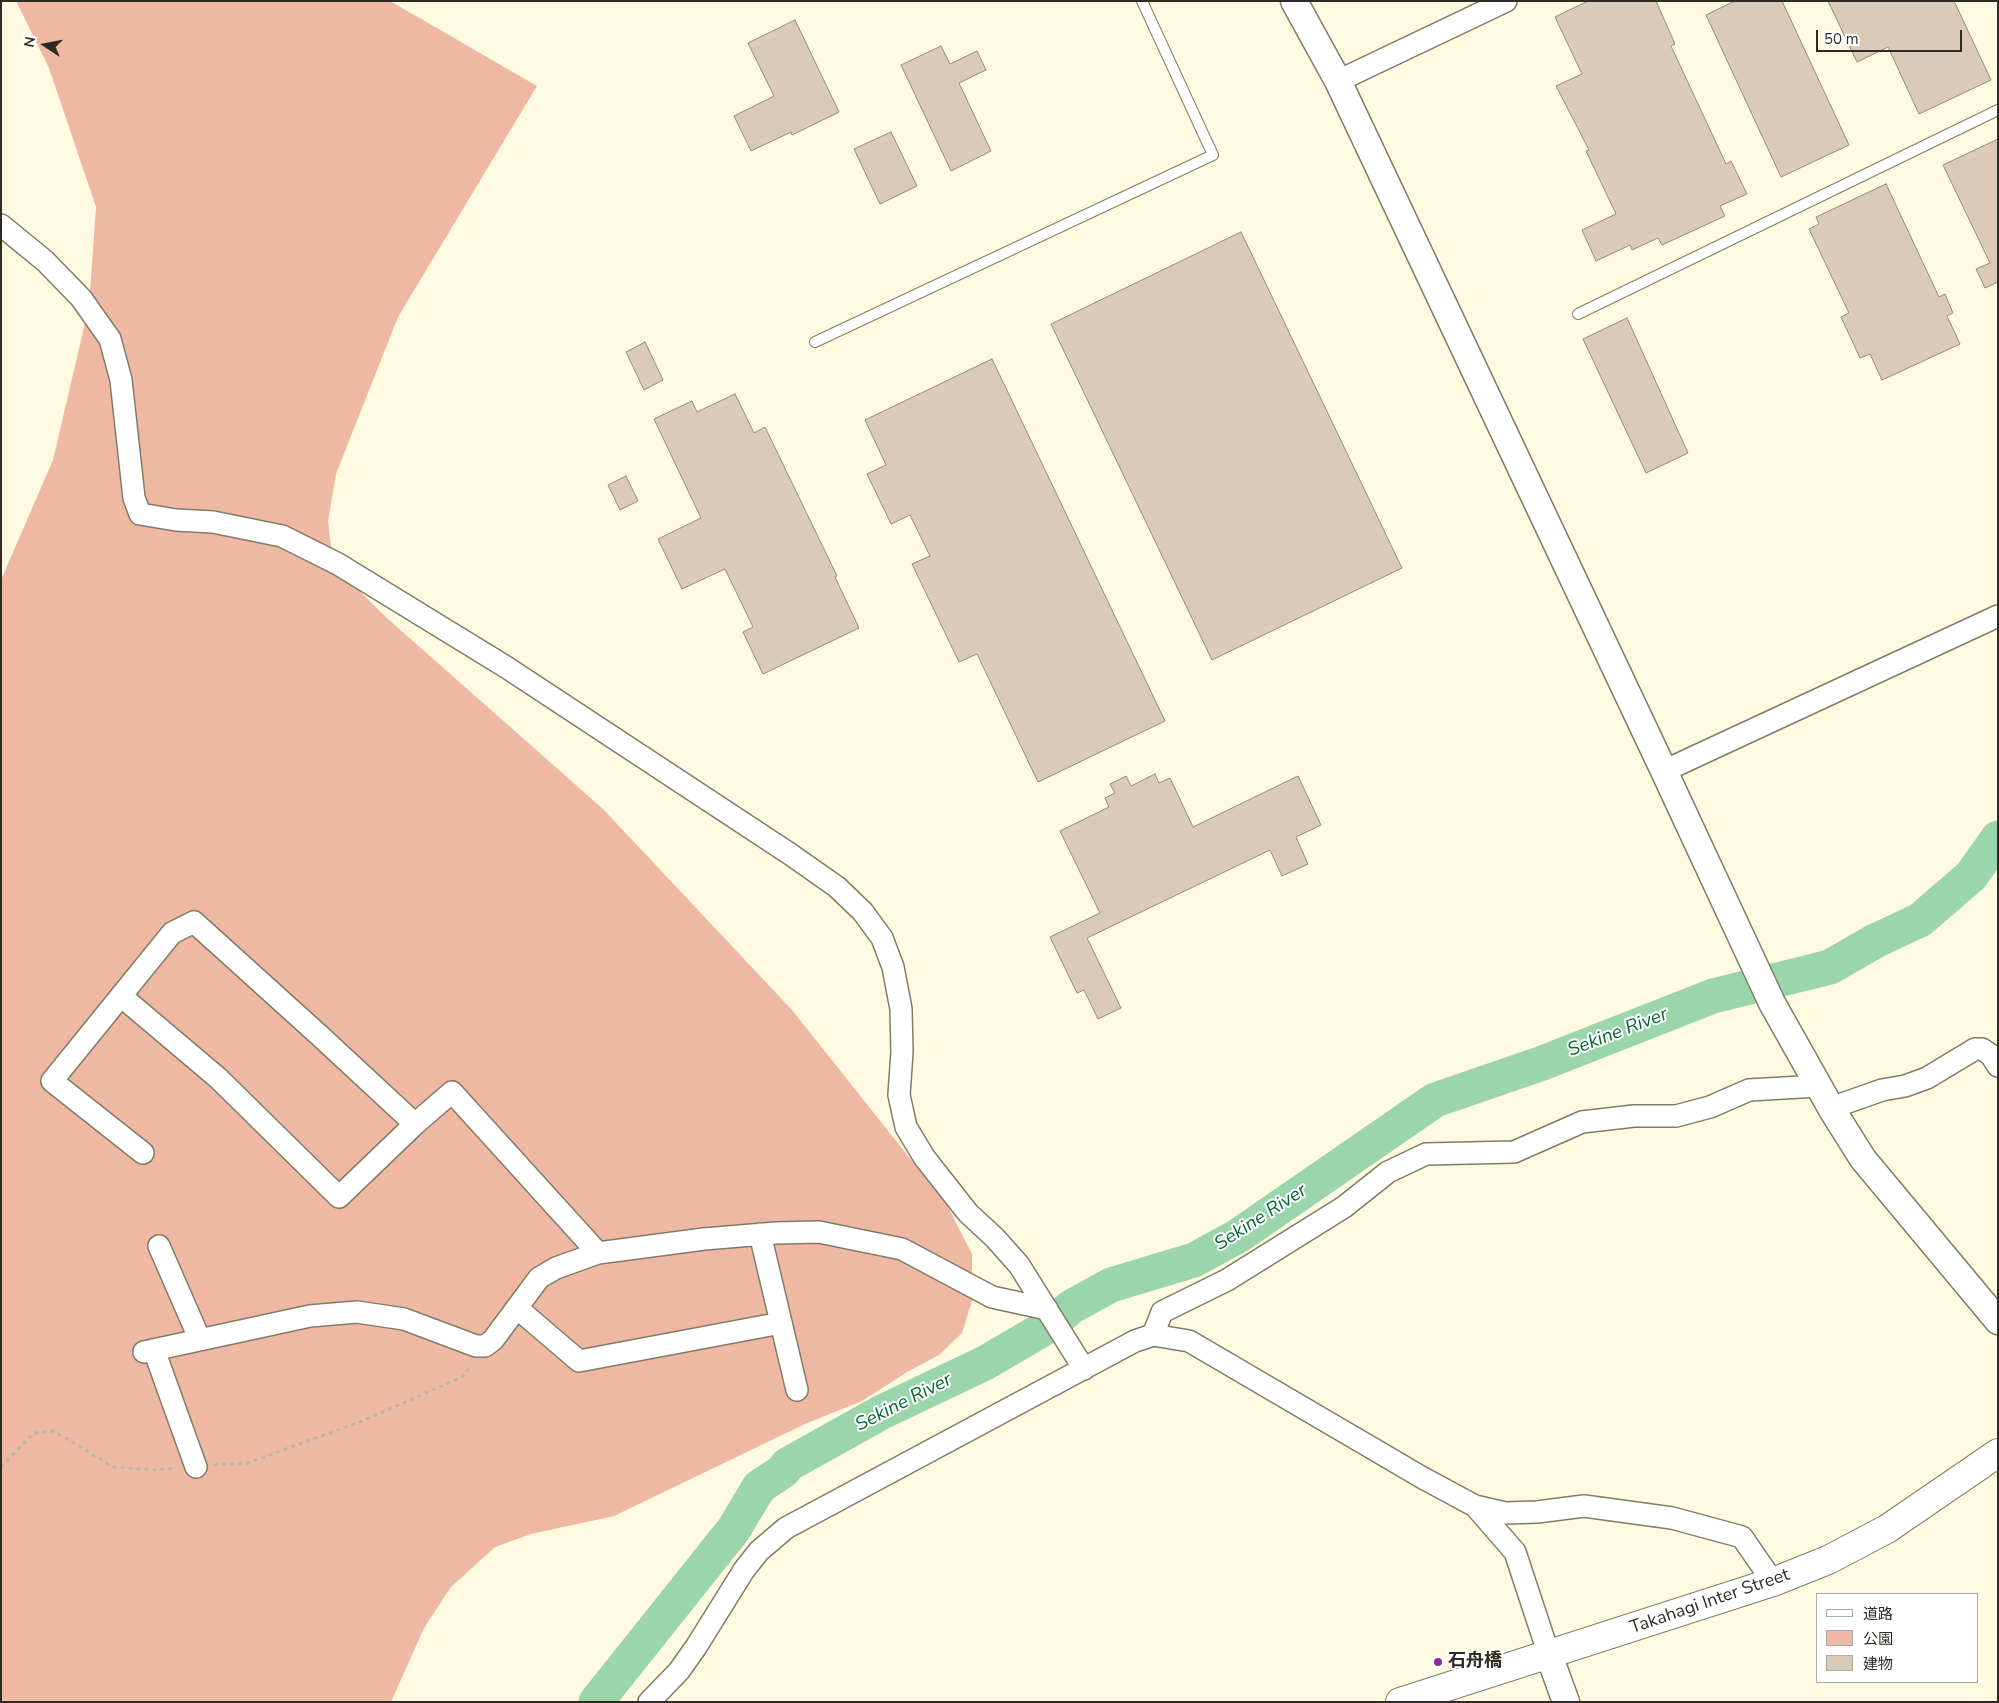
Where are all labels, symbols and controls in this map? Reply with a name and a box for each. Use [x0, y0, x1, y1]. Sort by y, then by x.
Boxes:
north arrow [20, 20, 70, 70]
scale bar [1819, 20, 1965, 52]
text: 50 m [1824, 29, 1859, 49]
text: N [19, 35, 40, 49]
water label: Sekine River [1565, 1004, 1671, 1062]
water label: Sekine River [1211, 1180, 1311, 1256]
water label: Sekine River [852, 1369, 956, 1437]
street label: Takahagi Inter Street [1627, 1565, 1793, 1639]
legend [1816, 1593, 1979, 1683]
text: 道路 [1863, 1604, 1893, 1624]
text: 公園 [1863, 1629, 1893, 1649]
place label: 石舟橋 [1448, 1651, 1502, 1673]
text: 建物 [1863, 1654, 1893, 1674]
marker: 石舟橋 [1432, 1656, 1444, 1668]

